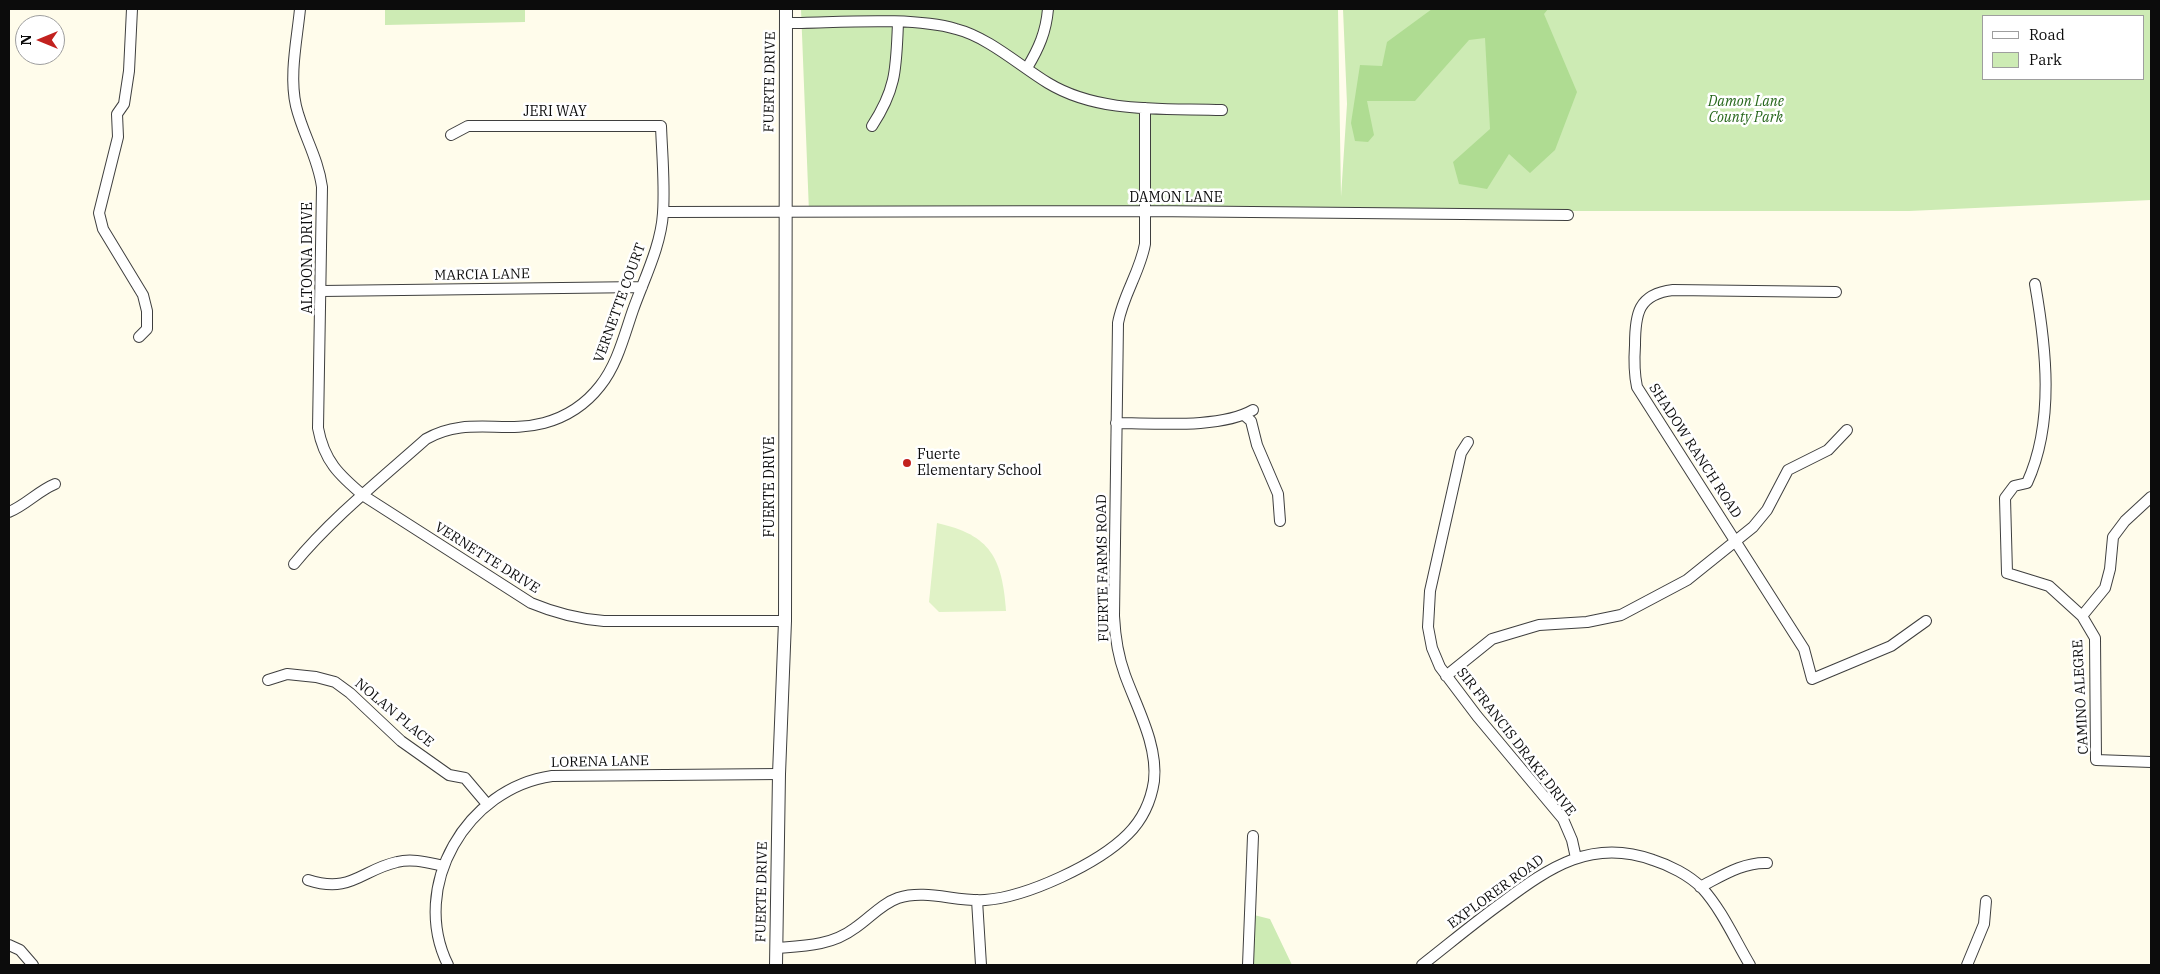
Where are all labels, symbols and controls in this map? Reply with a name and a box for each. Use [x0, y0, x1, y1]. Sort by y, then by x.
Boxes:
north arrow [15, 15, 65, 65]
legend [1982, 15, 2145, 80]
text: Road [2029, 25, 2065, 44]
street label: FUERTE DRIVE [761, 31, 779, 133]
text: N [17, 34, 35, 46]
text: Park [2029, 50, 2062, 69]
park label: Damon Lane County Park [1708, 94, 1784, 126]
street label: JERI WAY [523, 104, 587, 120]
street label: DAMON LANE [1129, 190, 1223, 206]
street label: ALTOONA DRIVE [300, 202, 316, 314]
street label: VERNETTE COURT [591, 241, 649, 365]
street label: MARCIA LANE [434, 266, 530, 284]
street label: SHADOW RANCH ROAD [1645, 380, 1745, 522]
street label: FUERTE DRIVE [762, 437, 778, 537]
place label: Fuerte Elementary School [917, 447, 1042, 480]
marker: Fuerte Elementary School [901, 457, 913, 469]
street label: FUERTE FARMS ROAD [1093, 494, 1113, 642]
street label: VERNETTE DRIVE [431, 519, 543, 597]
street label: CAMINO ALEGRE [2070, 639, 2092, 755]
street label: SIR FRANCIS DRAKE DRIVE [1453, 665, 1579, 819]
street label: NOLAN PLACE [351, 675, 437, 751]
street label: LORENA LANE [551, 753, 649, 771]
street label: FUERTE DRIVE [753, 841, 771, 943]
street label: EXPLORER ROAD [1445, 851, 1547, 933]

